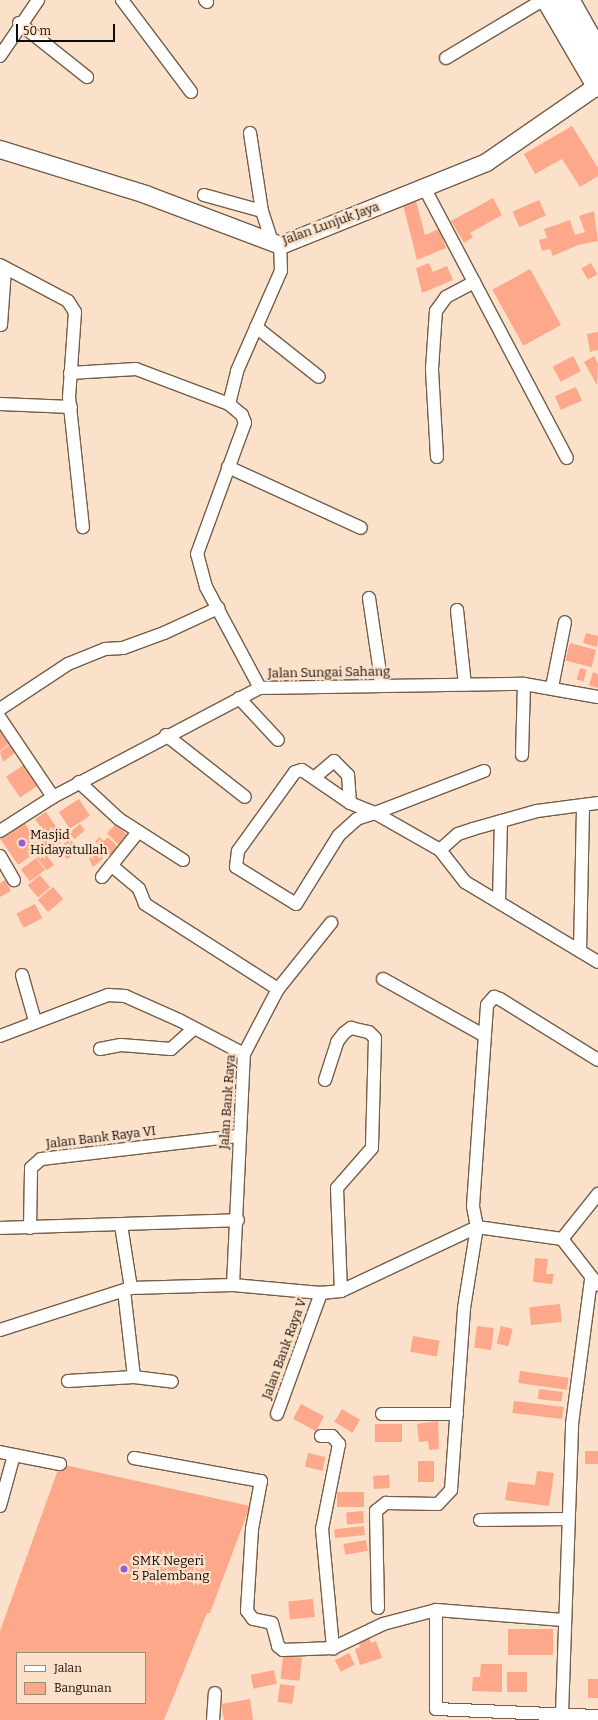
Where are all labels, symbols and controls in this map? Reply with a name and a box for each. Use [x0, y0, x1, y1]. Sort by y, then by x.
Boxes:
scale bar [18, 16, 117, 42]
text: 50 m [23, 24, 51, 38]
street label: Jalan Lunjuk Jaya [280, 199, 382, 249]
street label: Jalan Sungai Sahang [268, 664, 390, 682]
place label: Masjid Hidayatullah [30, 828, 107, 859]
marker: Masjid Hidayatullah [17, 838, 27, 848]
street label: Jalan Bank Raya [217, 1054, 239, 1150]
street label: Jalan Bank Raya VI [45, 1124, 157, 1152]
street label: Jalan Bank Raya V [259, 1296, 311, 1402]
place label: SMK Negeri 5 Palembang [132, 1554, 209, 1585]
marker: SMK Negeri 5 Palembang [119, 1564, 129, 1574]
legend [16, 1652, 146, 1704]
text: Jalan [54, 1661, 82, 1675]
text: Bangunan [54, 1681, 112, 1695]

